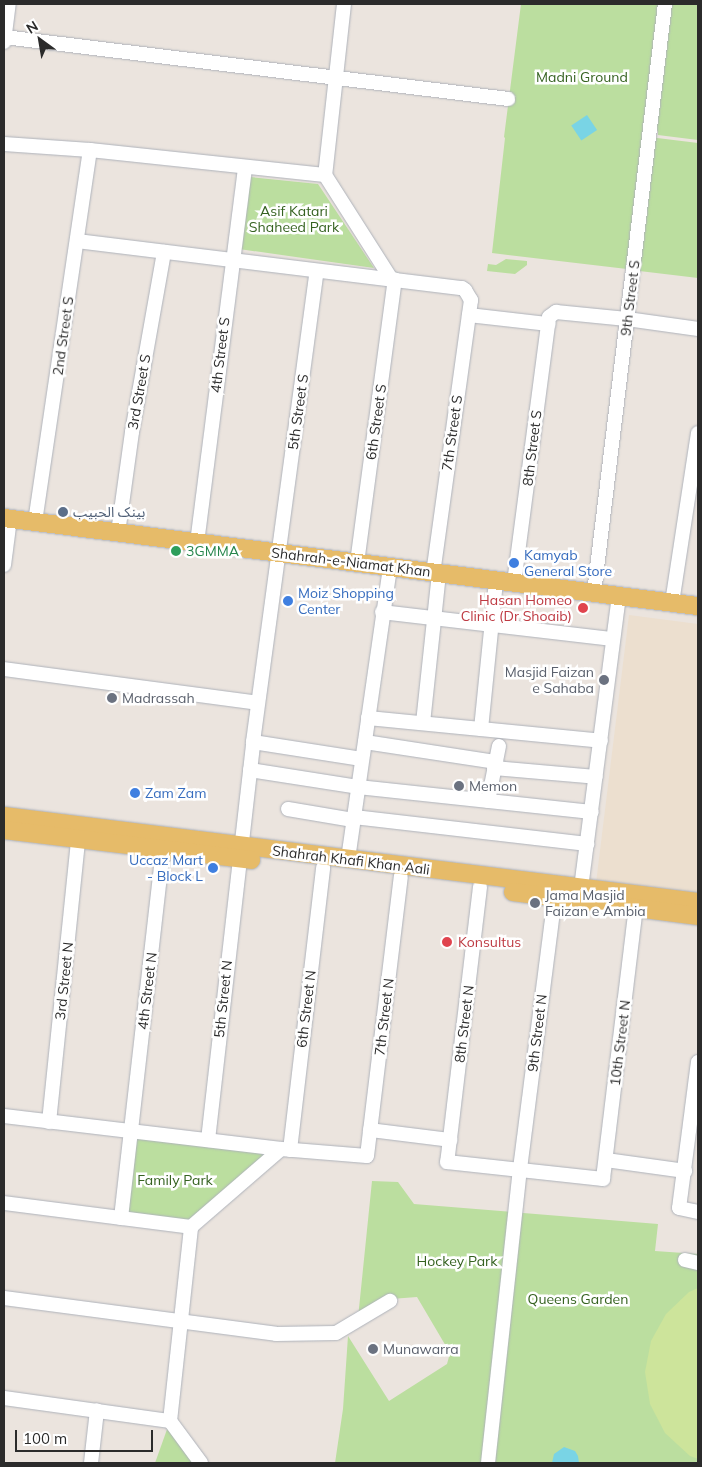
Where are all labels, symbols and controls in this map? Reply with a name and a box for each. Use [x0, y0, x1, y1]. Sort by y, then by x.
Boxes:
north arrow [15, 15, 65, 65]
text: N [23, 17, 41, 38]
park label: Madni Ground [536, 69, 628, 85]
park label: Asif Katari Shaheed Park [249, 203, 339, 236]
street label: 9th Street S [617, 259, 643, 337]
street label: 2nd Street S [49, 295, 77, 377]
street label: 4th Street S [207, 316, 233, 394]
street label: 3rd Street S [124, 353, 154, 431]
street label: 5th Street S [284, 373, 312, 451]
street label: 6th Street S [362, 383, 390, 461]
street label: 7th Street S [438, 394, 466, 472]
street label: 8th Street S [519, 409, 545, 487]
place label: بينک الحبيب [73, 504, 145, 520]
marker: بينک الحبيب [57, 506, 69, 518]
place label: 3GMMA [186, 543, 239, 559]
street label: Shahrah-e-Niamat Khan [270, 544, 432, 580]
marker: 3GMMA [170, 545, 182, 557]
place label: Kamyab General Store [524, 547, 612, 580]
marker: Kamyab General Store [508, 557, 520, 569]
place label: Moiz Shopping Center [298, 585, 394, 618]
place label: Hasan Homeo Clinic (Dr Shoaib) [461, 592, 572, 624]
marker: Moiz Shopping Center [282, 595, 294, 607]
marker: Hasan Homeo Clinic (Dr Shoaib) [576, 601, 590, 615]
place label: Masjid Faizan e Sahaba [505, 664, 594, 696]
marker: Masjid Faizan e Sahaba [598, 674, 610, 686]
place label: Madrassah [122, 690, 195, 706]
marker: Madrassah [106, 692, 118, 704]
place label: Memon [469, 778, 517, 794]
marker: Memon [453, 780, 465, 792]
place label: Zam Zam [145, 785, 206, 801]
marker: Zam Zam [129, 787, 141, 799]
street label: Shahrah Khafi Khan Aali [271, 842, 431, 878]
place label: Uccaz Mart - Block L [129, 852, 203, 884]
marker: Uccaz Mart - Block L [207, 862, 219, 874]
place label: Jama Masjid Faizan e Ambia [545, 887, 646, 920]
marker: Jama Masjid Faizan e Ambia [529, 897, 541, 909]
place label: Konsultus [458, 934, 521, 950]
marker: Konsultus [440, 935, 454, 949]
street label: 3rd Street N [52, 941, 76, 1021]
street label: 4th Street N [134, 951, 160, 1031]
street label: 5th Street N [211, 959, 235, 1039]
street label: 6th Street N [293, 969, 319, 1049]
street label: 7th Street N [371, 977, 397, 1057]
street label: 8th Street N [451, 984, 477, 1064]
street label: 9th Street N [524, 993, 550, 1073]
street label: 10th Street N [606, 999, 634, 1087]
park label: Family Park [137, 1172, 213, 1188]
park label: Hockey Park [417, 1253, 497, 1269]
park label: Queens Garden [528, 1291, 628, 1307]
place label: Munawarra [383, 1341, 459, 1357]
marker: Munawarra [367, 1343, 379, 1355]
scale bar [18, 1420, 155, 1452]
text: 100 m [23, 1429, 67, 1448]

